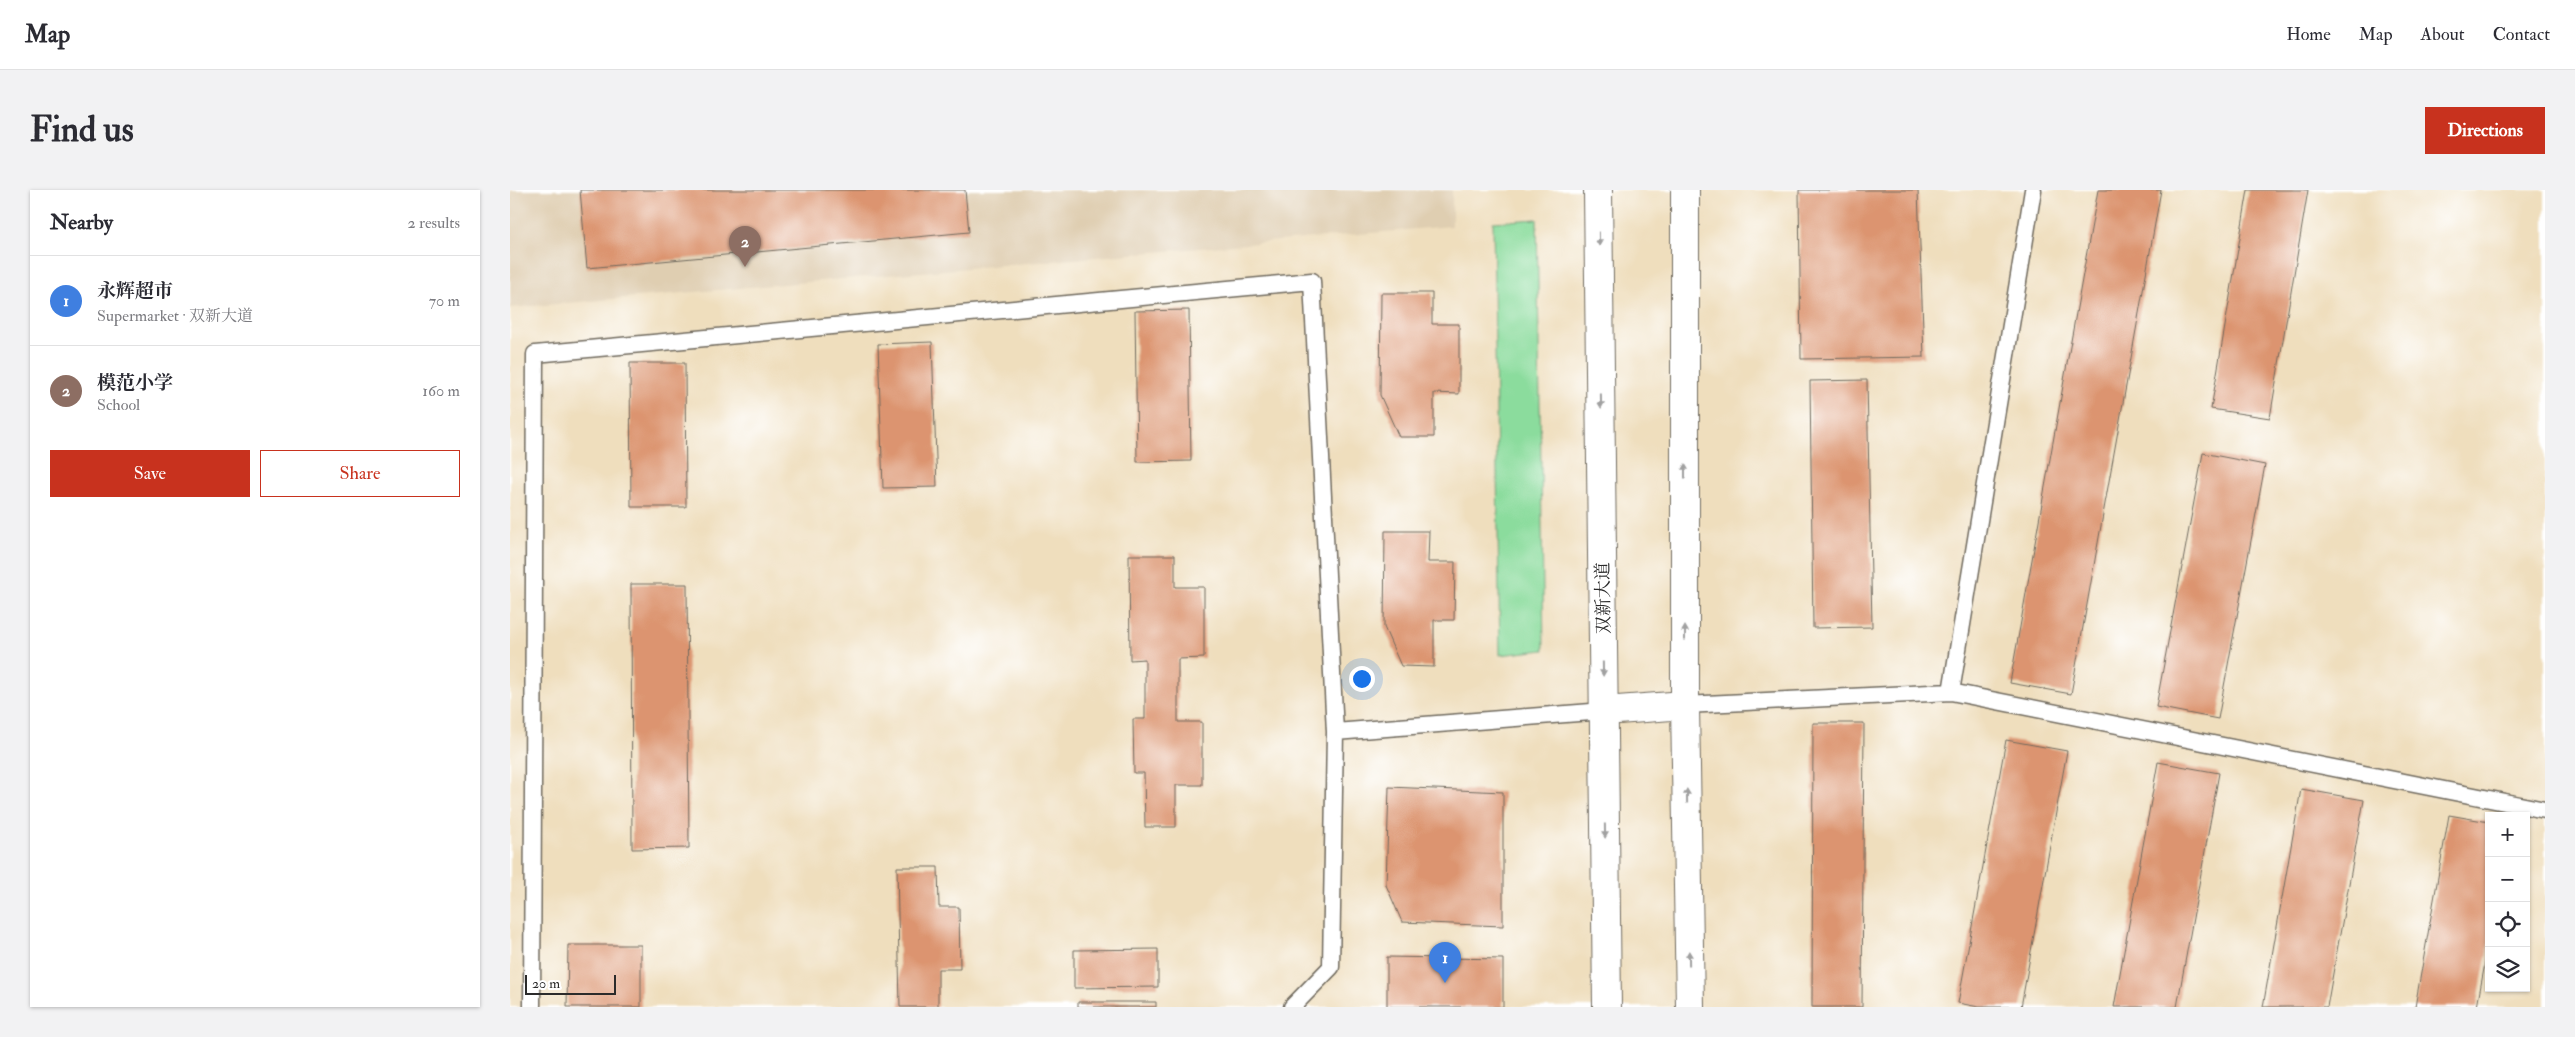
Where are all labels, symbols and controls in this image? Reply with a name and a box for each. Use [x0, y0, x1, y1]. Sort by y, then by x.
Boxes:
text: Map [25, 19, 70, 50]
text: Home [2286, 23, 2331, 46]
text: Map [2359, 23, 2393, 46]
text: About [2421, 23, 2465, 46]
text: Contact [2493, 23, 2550, 46]
button: Directions [2425, 107, 2545, 154]
text: Find us [30, 108, 134, 152]
text: Nearby [50, 209, 113, 236]
text: 2 results [407, 213, 460, 233]
pin: 2 [729, 226, 761, 267]
one-way arrow [1595, 231, 1603, 247]
text: 永辉超市 [97, 279, 173, 303]
text: 1 [63, 291, 69, 311]
text: 70 m [429, 291, 460, 311]
text: Supermarket · 双新大道 [97, 306, 253, 326]
text: 模范小学 [97, 371, 173, 395]
text: 2 [62, 381, 70, 401]
text: 160 m [422, 381, 460, 401]
one-way arrow [1597, 393, 1605, 409]
text: School [97, 395, 140, 415]
button: Save [50, 450, 250, 497]
button: Share [260, 450, 460, 497]
one-way arrow [1681, 463, 1689, 479]
street label: 双新大道 [1591, 562, 1616, 634]
one-way arrow [1681, 625, 1689, 641]
one-way arrow [1599, 661, 1607, 677]
your location [1349, 666, 1375, 692]
one-way arrow [1683, 788, 1691, 804]
map controls [2485, 812, 2530, 992]
button: + [2485, 812, 2530, 857]
one-way arrow [1601, 823, 1609, 839]
button: − [2485, 857, 2530, 902]
button: locate [2485, 902, 2530, 947]
pin: 1 [1429, 942, 1461, 983]
button: layers [2485, 947, 2530, 992]
one-way arrow [1685, 950, 1693, 966]
scale bar [525, 972, 616, 995]
text: 20 m [532, 975, 560, 992]

